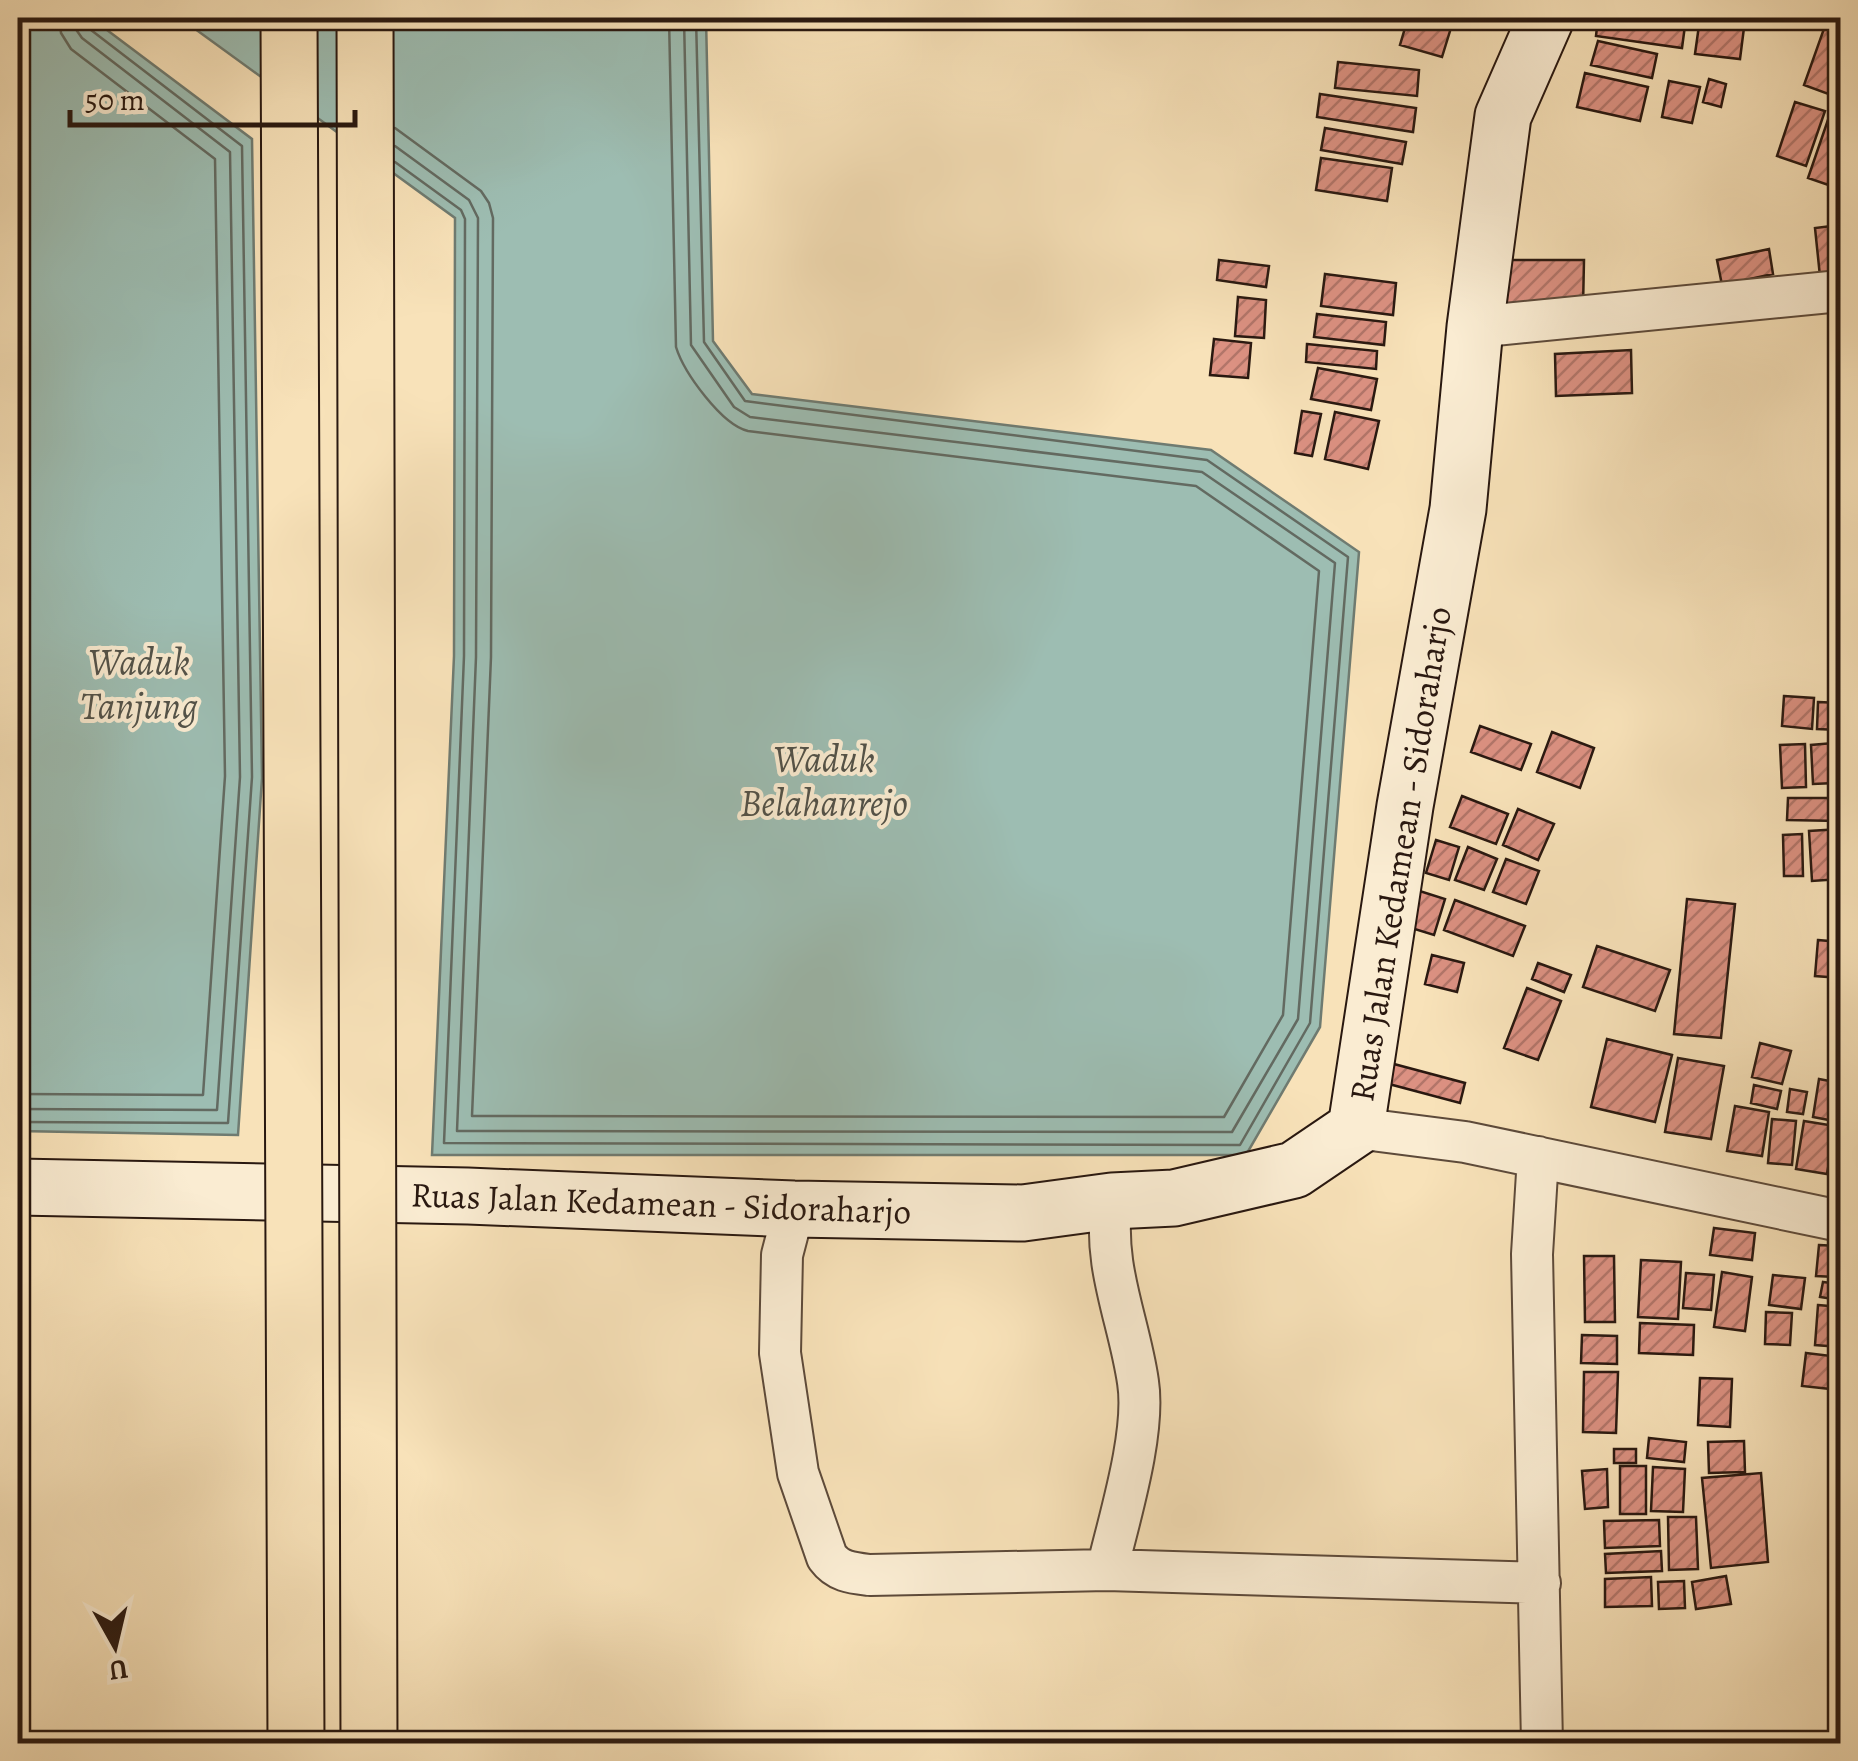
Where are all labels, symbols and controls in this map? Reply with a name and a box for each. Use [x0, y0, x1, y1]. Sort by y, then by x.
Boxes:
scale bar [70, 65, 355, 127]
text: 50 m [85, 80, 145, 120]
street label: Ruas Jalan Kedamean - Sidoraharjo [1337, 603, 1463, 1105]
water label: Waduk Tanjung [80, 636, 198, 732]
water label: Waduk Belahanrejo [740, 733, 908, 829]
street label: Ruas Jalan Kedamean - Sidoraharjo [410, 1170, 912, 1236]
north arrow [65, 1596, 165, 1696]
text: U [107, 1650, 130, 1690]

